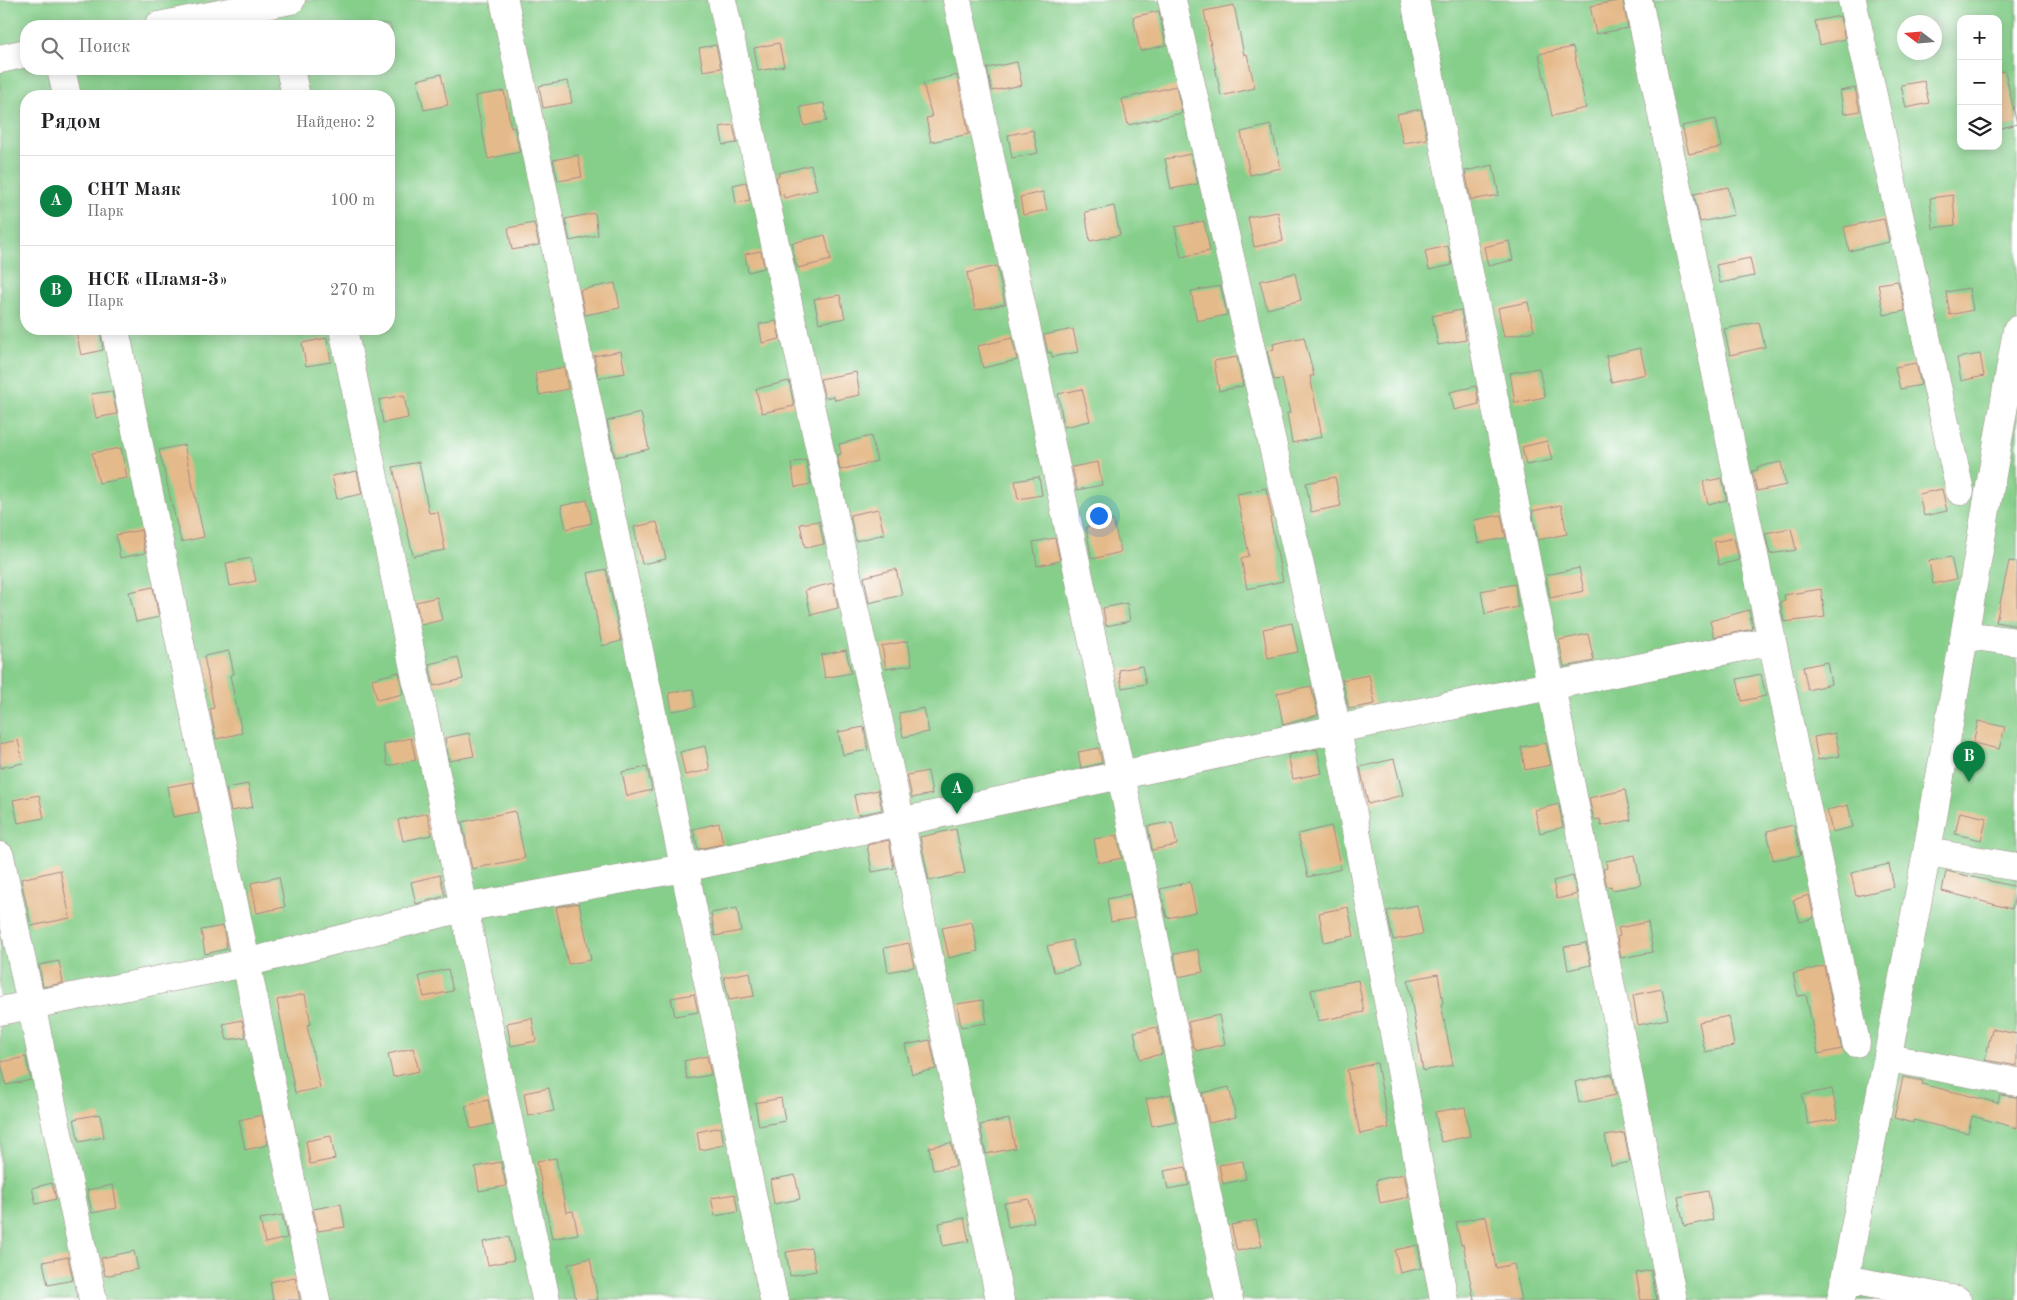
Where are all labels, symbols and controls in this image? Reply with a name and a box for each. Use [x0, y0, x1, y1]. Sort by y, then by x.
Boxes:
north arrow [1897, 15, 1942, 60]
map controls [1957, 15, 2002, 150]
button: + [1957, 15, 2002, 60]
search box [20, 20, 395, 75]
icon: search [38, 34, 66, 62]
text: Поиск [78, 38, 130, 57]
button: − [1957, 60, 2002, 105]
button: layers [1957, 105, 2002, 150]
text: Рядом [40, 112, 101, 133]
text: Найдено: 2 [296, 115, 375, 131]
text: СНТ Маяк [87, 181, 181, 200]
text: A [50, 193, 62, 209]
text: 100 m [330, 193, 375, 209]
text: Парк [87, 204, 124, 220]
text: НСК «Пламя-3» [87, 271, 228, 290]
text: B [50, 283, 62, 299]
text: 270 m [330, 283, 375, 299]
text: Парк [87, 294, 124, 310]
your location [1086, 503, 1112, 529]
pin: B [1953, 741, 1985, 782]
pin: A [941, 773, 973, 814]

